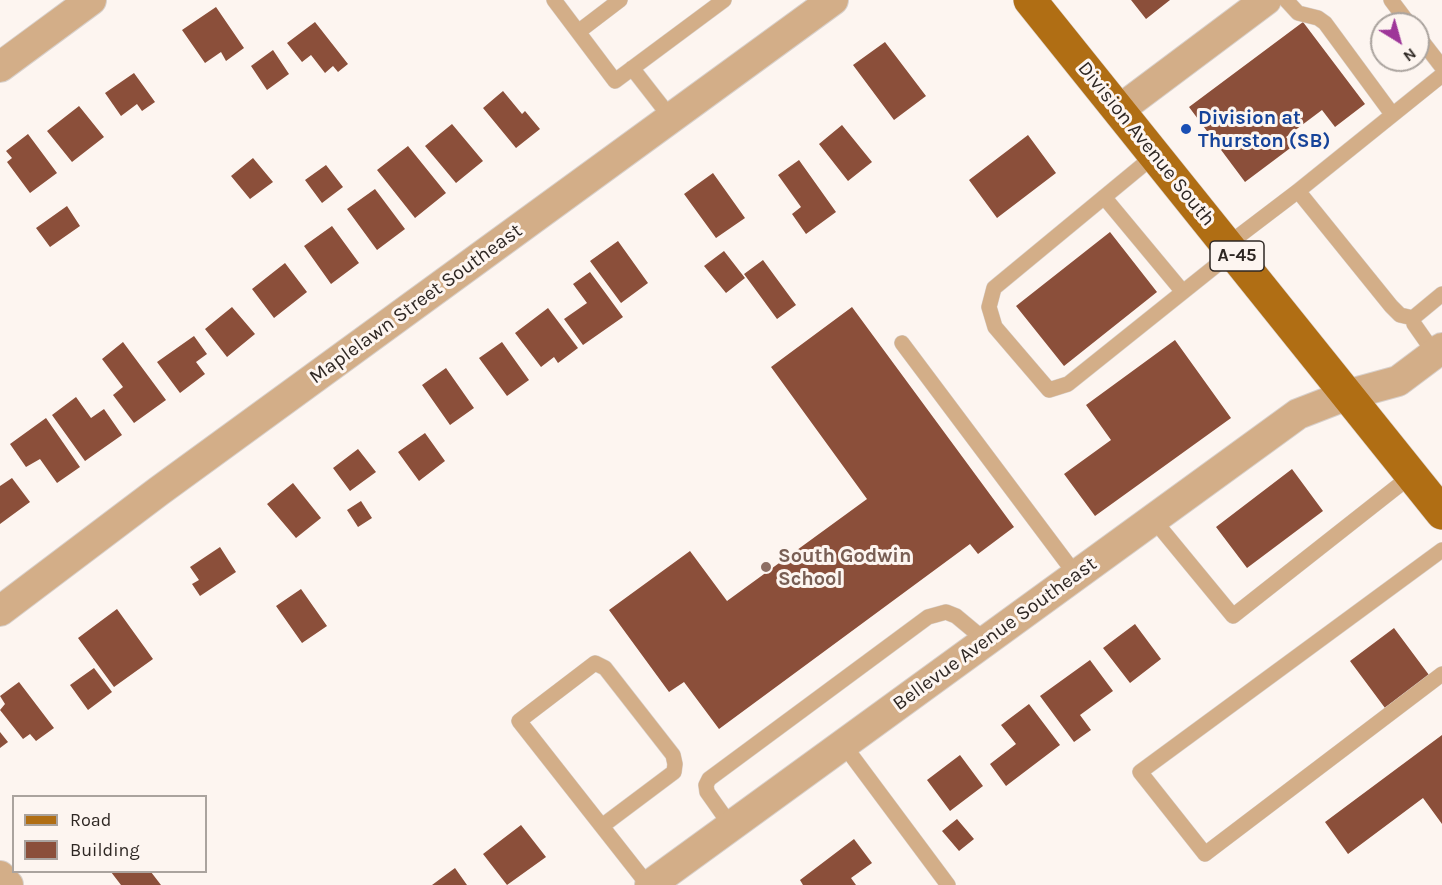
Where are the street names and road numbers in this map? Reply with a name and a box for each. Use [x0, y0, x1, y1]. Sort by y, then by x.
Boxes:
street label: Division Avenue South [1072, 57, 1220, 231]
street label: Maplelawn Street Southeast [305, 219, 527, 389]
road number: A-45 [1210, 241, 1264, 271]
street label: Bellevue Avenue Southeast [888, 552, 1102, 716]

